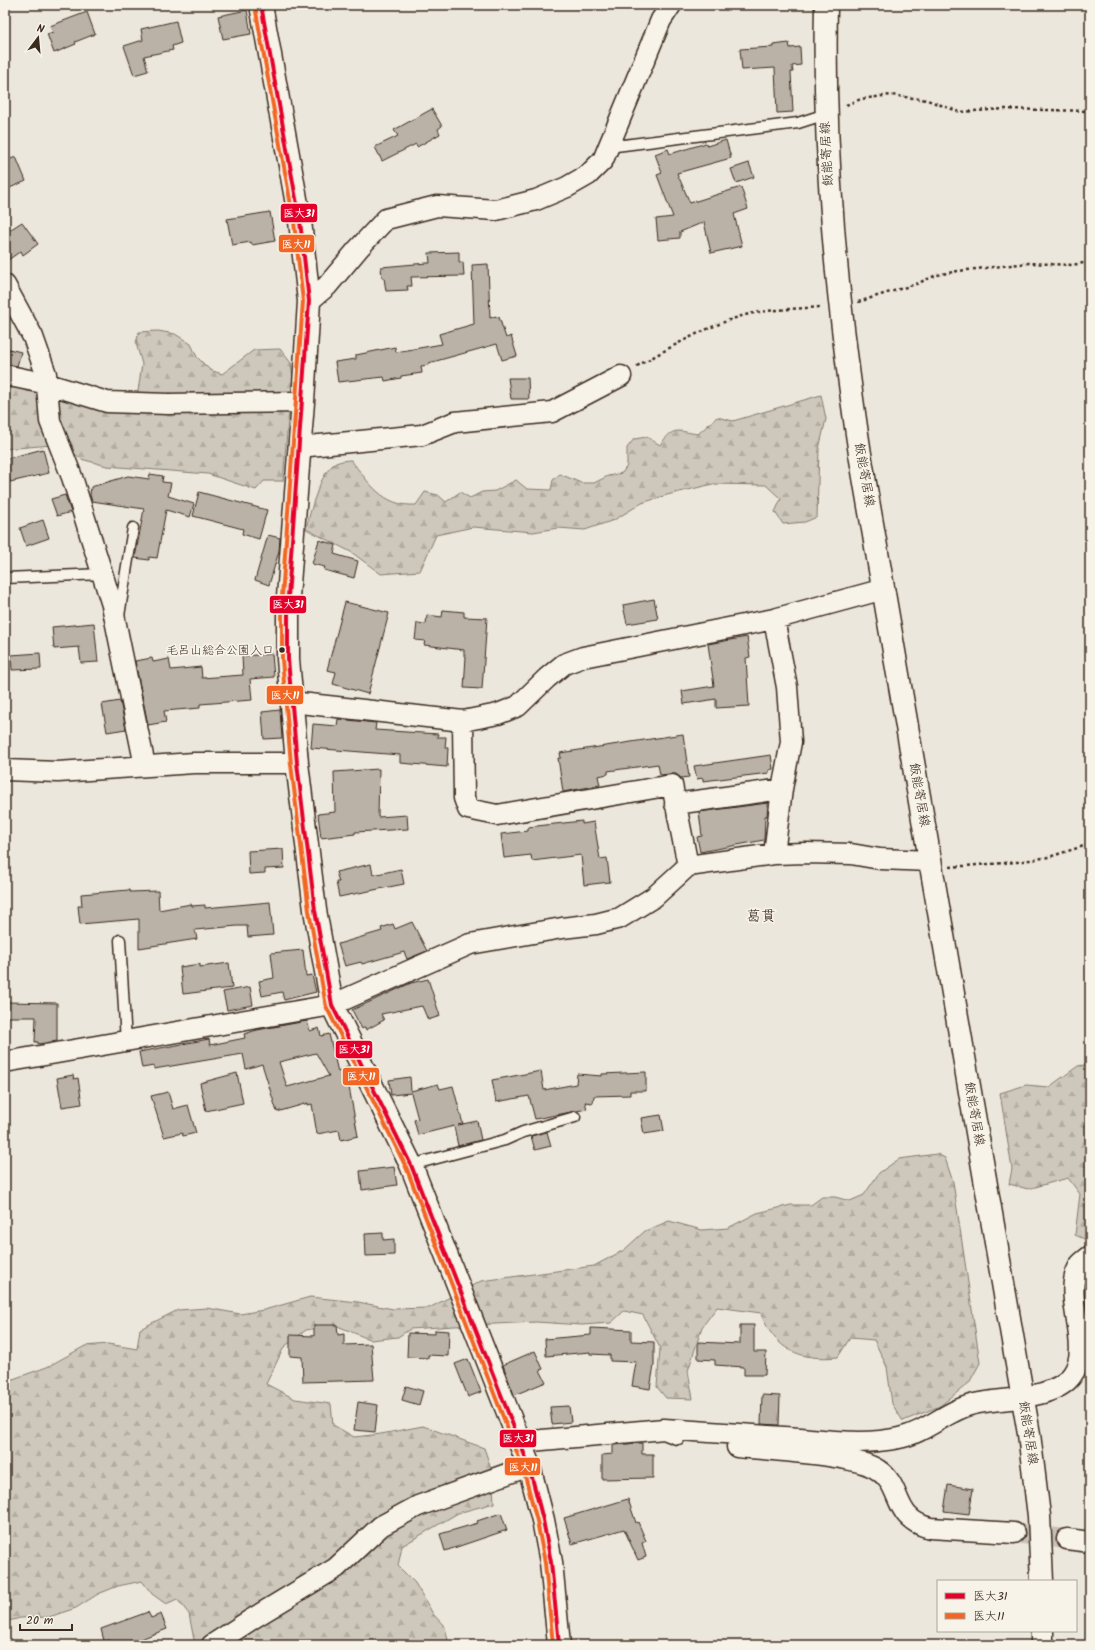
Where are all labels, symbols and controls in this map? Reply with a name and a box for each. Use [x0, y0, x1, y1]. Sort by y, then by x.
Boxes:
north arrow [18, 18, 58, 58]
text: N [35, 20, 46, 39]
street label: 飯能寄居線 [815, 120, 839, 187]
line badge: 医大31 [280, 203, 318, 223]
text: 医大31 [283, 205, 315, 223]
line badge: 医大11 [278, 234, 315, 253]
text: 医大11 [282, 236, 311, 254]
street label: 飯能寄居線 [848, 441, 880, 510]
line badge: 医大31 [269, 595, 307, 614]
text: 医大31 [272, 596, 304, 614]
place label: 毛呂山総合公園入口 [166, 641, 274, 660]
marker: 毛呂山総合公園入口 [277, 645, 287, 655]
line badge: 医大11 [266, 685, 304, 705]
text: 医大11 [271, 687, 300, 705]
street label: 飯能寄居線 [903, 761, 935, 830]
district label: 葛貫 [746, 905, 776, 929]
line badge: 医大31 [335, 1040, 373, 1059]
text: 医大31 [338, 1041, 370, 1059]
line badge: 医大11 [342, 1067, 380, 1086]
text: 医大11 [347, 1068, 376, 1086]
street label: 飯能寄居線 [958, 1080, 990, 1149]
street label: 飯能寄居線 [1013, 1399, 1044, 1468]
line badge: 医大31 [499, 1429, 537, 1448]
text: 医大31 [502, 1430, 534, 1448]
line badge: 医大11 [504, 1457, 541, 1476]
text: 医大11 [509, 1459, 538, 1477]
legend [937, 1580, 1077, 1632]
text: 医大31 [973, 1587, 1008, 1606]
scale bar [20, 1606, 72, 1632]
text: 医大11 [973, 1607, 1005, 1626]
text: 20 m [26, 1611, 54, 1630]

